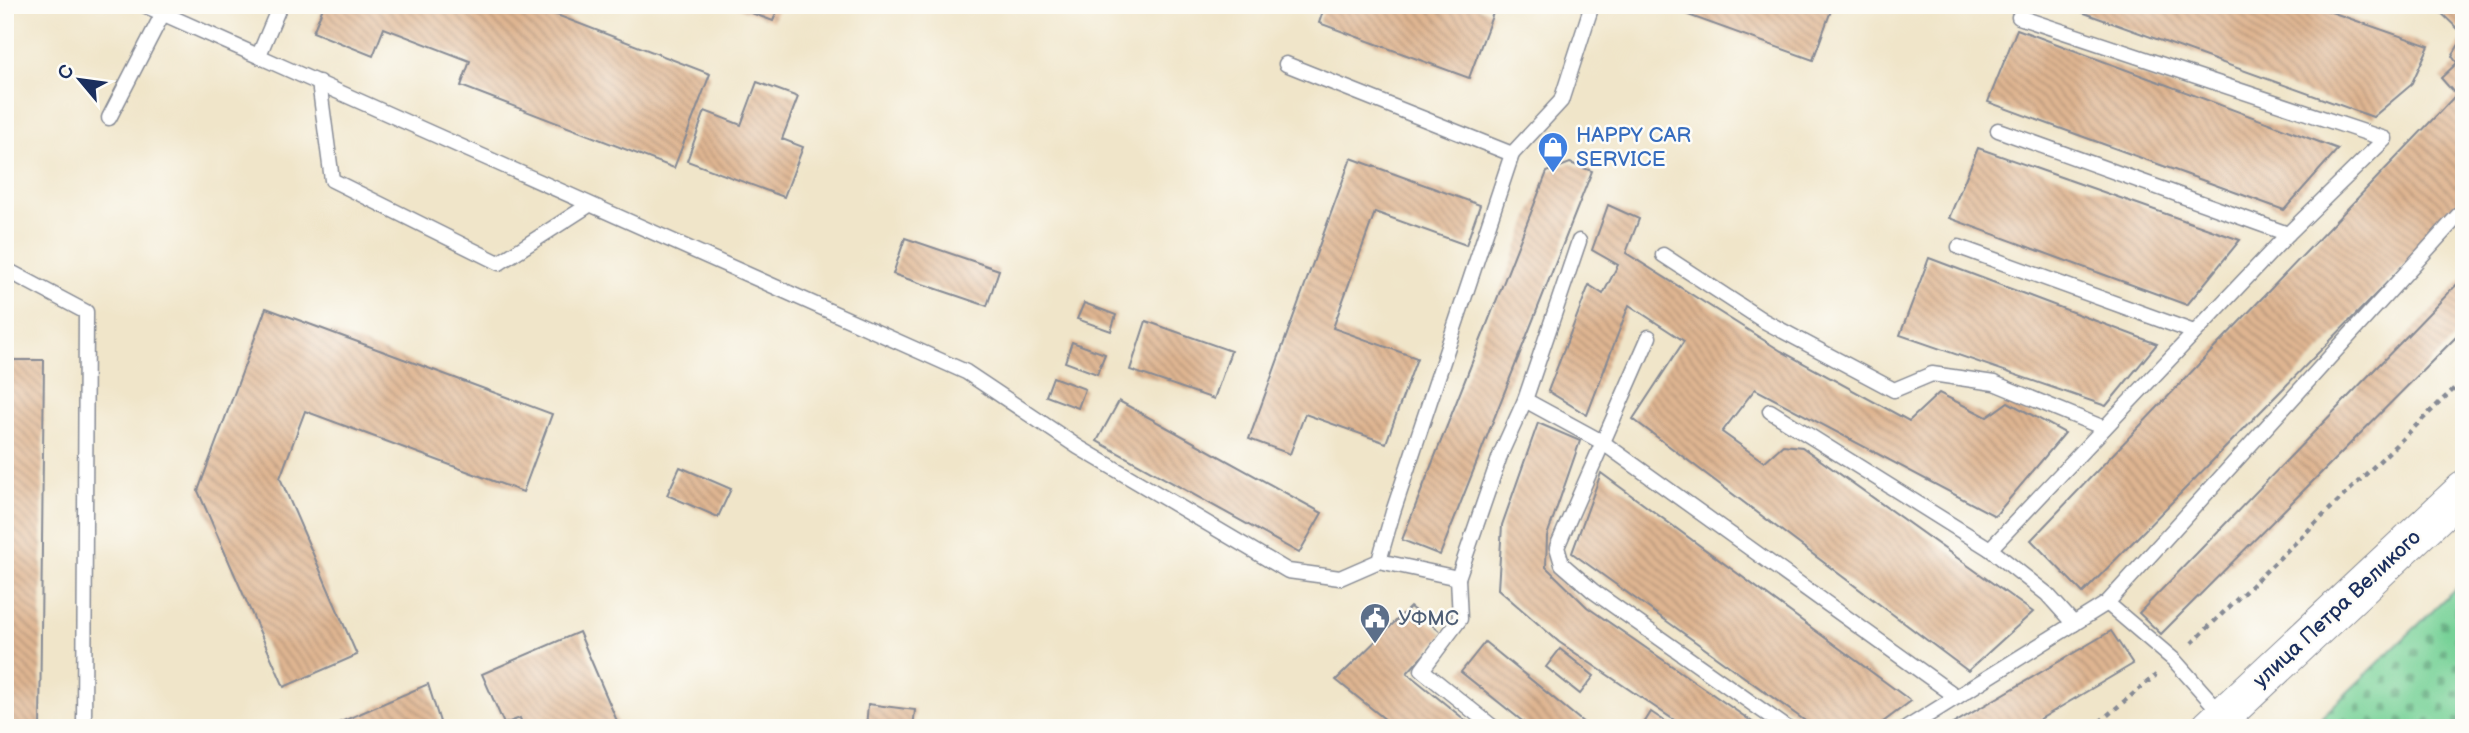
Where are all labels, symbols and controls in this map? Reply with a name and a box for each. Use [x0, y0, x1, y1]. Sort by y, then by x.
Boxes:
north arrow [46, 46, 116, 116]
text: С [53, 61, 80, 84]
place label: HAPPY CAR SERVICE [1576, 123, 1691, 172]
shop icon: HAPPY CAR SERVICE [1536, 130, 1570, 174]
street label: улица Петра Великого [2248, 525, 2426, 693]
public building icon: УФМС [1358, 601, 1392, 645]
place label: УФМС [1398, 606, 1459, 631]

